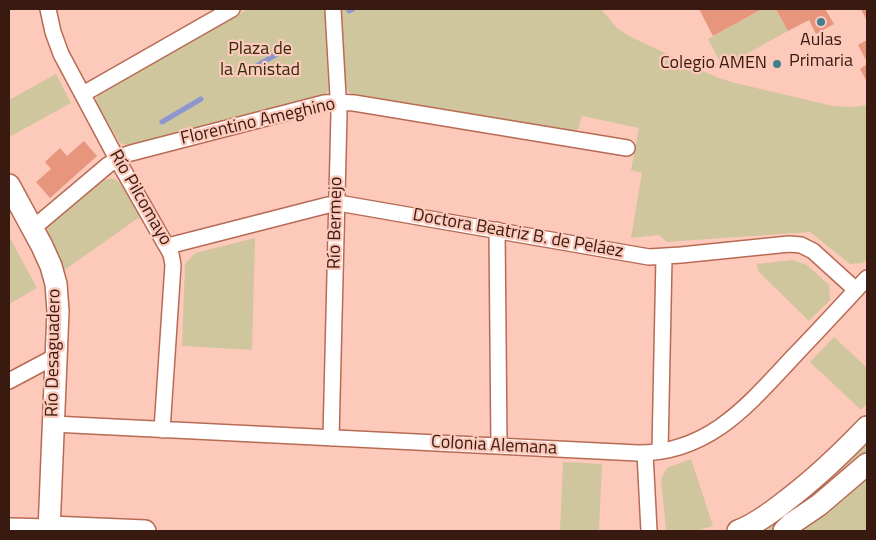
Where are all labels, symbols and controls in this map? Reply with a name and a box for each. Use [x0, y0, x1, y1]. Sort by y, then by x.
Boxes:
marker: Aulas Primaria [815, 16, 827, 28]
place label: Aulas Primaria [789, 30, 853, 72]
park label: Plaza de la Amistad [220, 39, 300, 82]
place label: Colegio AMEN [660, 53, 767, 75]
marker: Colegio AMEN [771, 58, 783, 70]
street label: Florentino Ameghino [179, 94, 337, 150]
street label: Río Pilcomayo [104, 146, 176, 250]
street label: Río Bermejo [324, 177, 348, 269]
street label: Doctora Beatriz B. de Peláez [411, 205, 625, 263]
street label: Río Desaguadero [42, 289, 66, 417]
street label: Colonia Alemana [430, 432, 558, 460]

